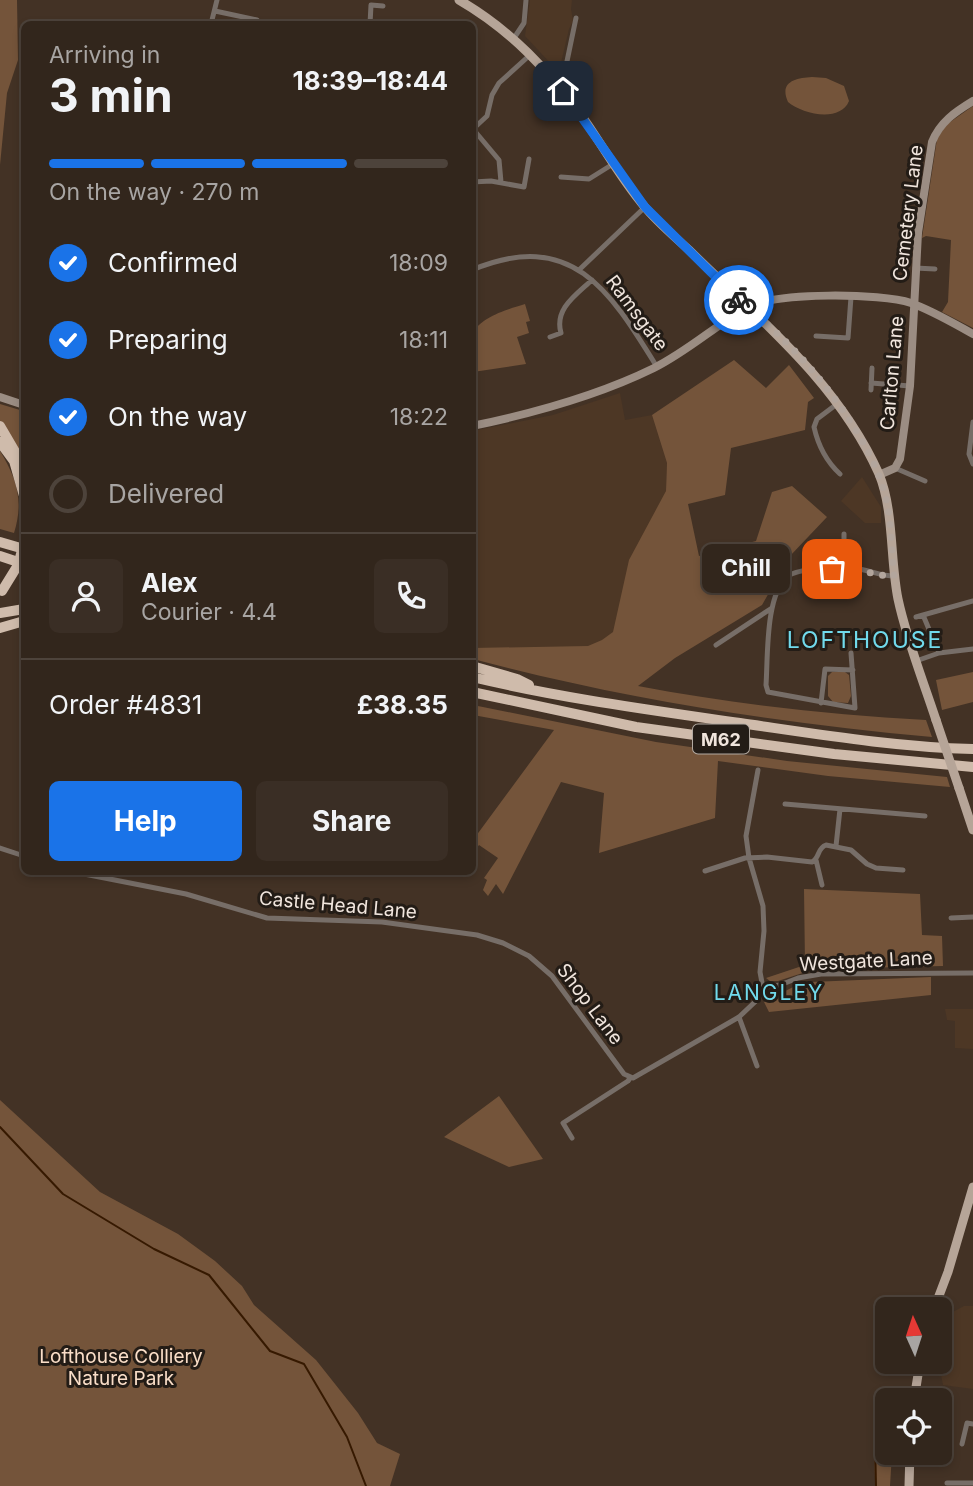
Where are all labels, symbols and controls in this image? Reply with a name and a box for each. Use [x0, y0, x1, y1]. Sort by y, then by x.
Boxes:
text: Arriving in [49, 41, 160, 69]
pin [533, 61, 593, 121]
text: 18:39–18:44 [293, 65, 448, 96]
text: 3 min [49, 67, 173, 123]
icon: home [544, 72, 582, 110]
street label: Cemetery Lane [888, 144, 928, 282]
text: On the way · 270 m [49, 178, 259, 206]
icon: check [49, 244, 87, 282]
text: Confirmed [108, 247, 238, 278]
text: 18:09 [389, 249, 448, 277]
courier [704, 265, 774, 335]
street label: Ramsgate [601, 271, 673, 355]
icon: bike [720, 281, 758, 319]
street label: Carlton Lane [876, 315, 908, 431]
icon: check [49, 321, 87, 359]
text: Preparing [108, 324, 228, 355]
text: 18:11 [399, 326, 448, 354]
icon: check [49, 398, 87, 436]
text: On the way [108, 401, 247, 432]
text: 18:22 [390, 403, 448, 431]
text: Delivered [108, 478, 224, 509]
pin [802, 539, 862, 599]
callout: Chill [702, 544, 790, 594]
icon: bag [813, 550, 851, 588]
text: Chill [721, 554, 771, 582]
button: person [49, 559, 123, 633]
button: phone [374, 559, 448, 633]
text: Alex [141, 567, 198, 598]
text: Courier · 4.4 [141, 598, 277, 626]
district label: LOFTHOUSE [787, 626, 943, 654]
text: Order #4831 [49, 689, 202, 720]
text: £38.35 [357, 689, 448, 720]
road number: M62 [693, 724, 749, 754]
button: Help [49, 781, 242, 861]
button: Share [256, 781, 448, 861]
street label: Castle Head Lane [258, 887, 418, 923]
street label: Westgate Lane [799, 946, 933, 976]
street label: Shop Lane [552, 959, 628, 1049]
district label: LANGLEY [714, 980, 824, 1005]
north arrow [875, 1297, 952, 1374]
map controls [875, 1297, 952, 1465]
park label: Lofthouse Colliery Nature Park [39, 1345, 203, 1390]
button: locate [875, 1388, 952, 1465]

